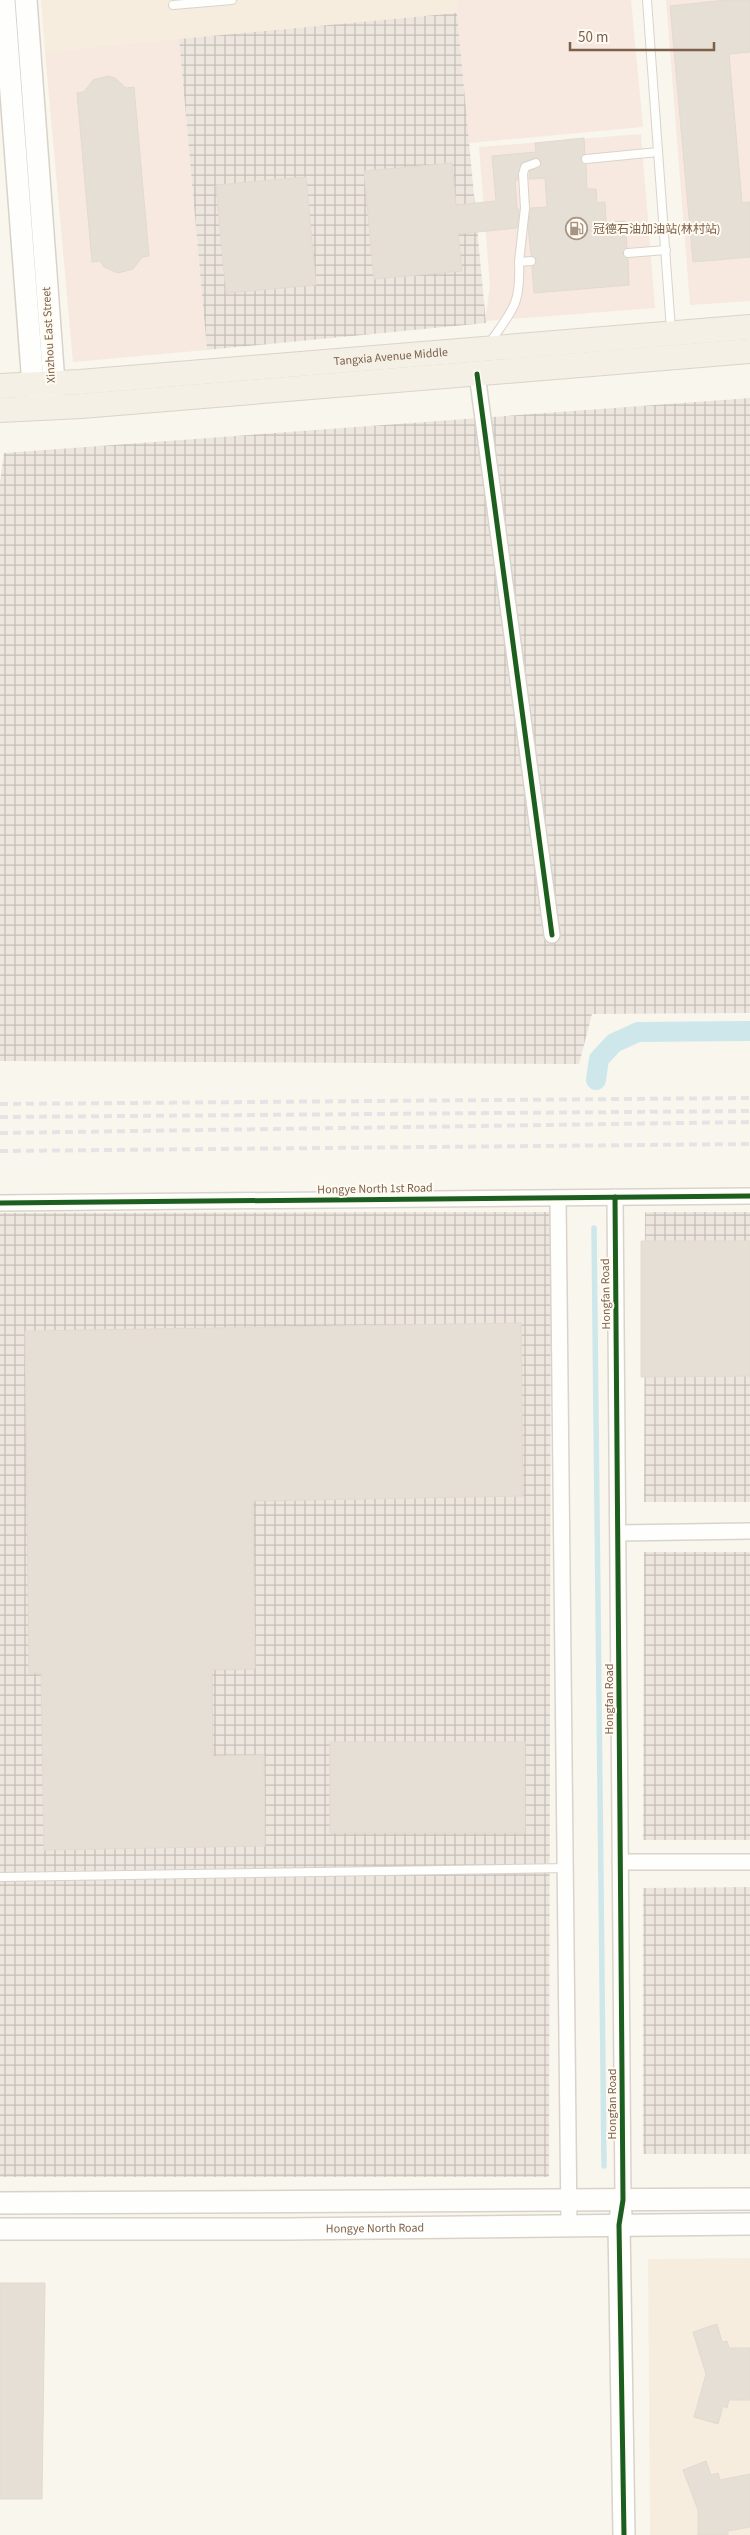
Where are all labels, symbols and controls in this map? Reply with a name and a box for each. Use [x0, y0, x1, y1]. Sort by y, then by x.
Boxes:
scale bar [570, 20, 714, 52]
text: 50 m [578, 27, 608, 48]
fuel station icon: 冠德石油加油站(林村站) [565, 217, 589, 241]
place label: 冠德石油加油站(林村站) [593, 221, 720, 238]
street label: Xinzhou East Street [38, 286, 60, 384]
street label: Tangxia Avenue Middle [333, 343, 449, 370]
street label: Hongye North 1st Road [317, 1179, 433, 1199]
street label: Hongfan Road [597, 1258, 615, 1330]
street label: Hongfan Road [601, 1664, 618, 1734]
street label: Hongfan Road [604, 2069, 621, 2139]
street label: Hongye North Road [326, 2219, 424, 2237]

